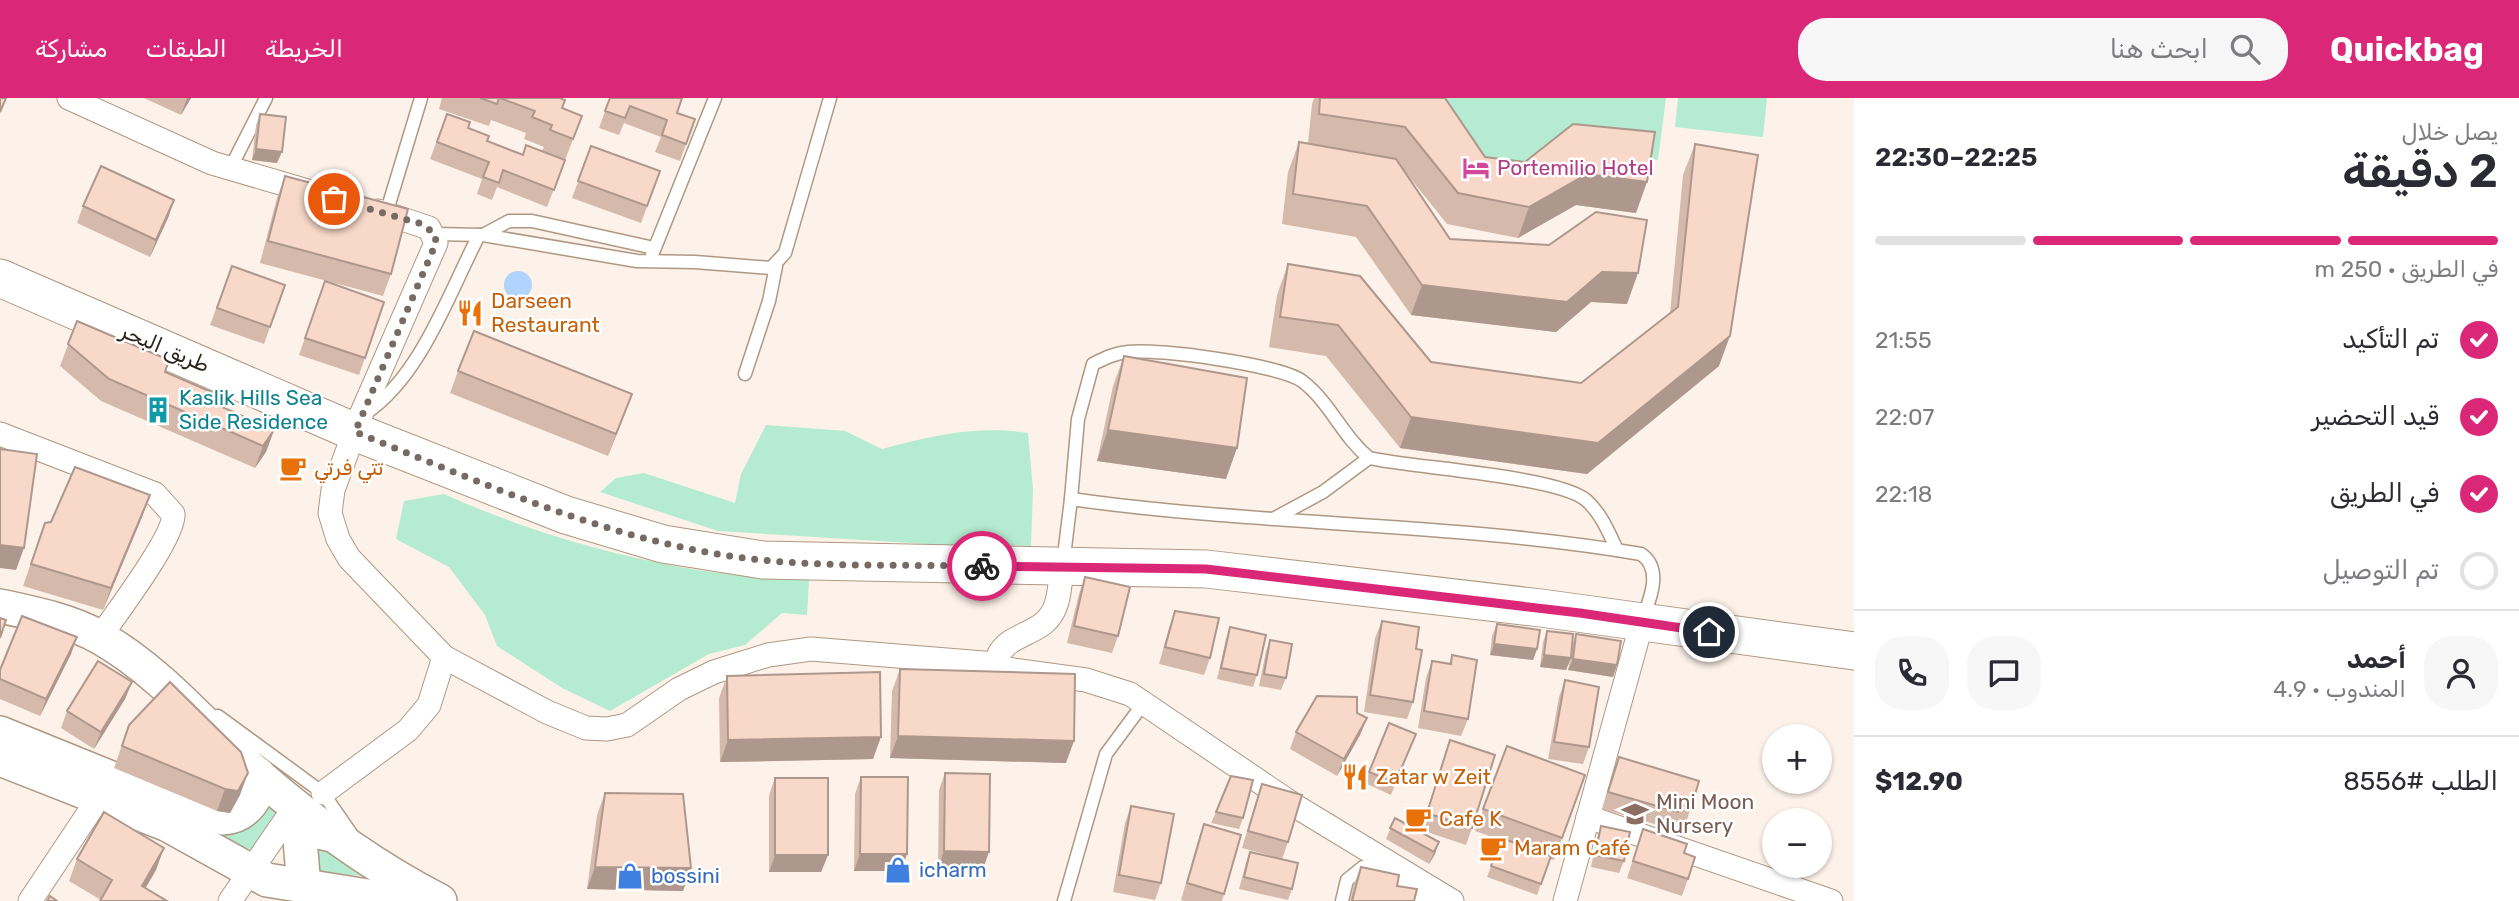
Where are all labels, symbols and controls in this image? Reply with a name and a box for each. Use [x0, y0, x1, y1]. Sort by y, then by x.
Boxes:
search box [1798, 18, 2288, 81]
icon: search [2226, 30, 2264, 68]
text: Quickbag [2330, 30, 2484, 69]
text: ابحث هنا [2110, 34, 2208, 65]
text: مشاركة [35, 35, 107, 63]
text: الطبقات [145, 35, 227, 63]
text: الخريطة [265, 35, 343, 63]
text: يصل خلال [2402, 118, 2498, 146]
text: 22:25–22:30 [1875, 142, 2038, 173]
text: 2 دقيقة [2342, 144, 2498, 199]
hotel icon: Portemilio Hotel [1461, 153, 1491, 183]
place label: Portemilio Hotel [1497, 155, 1654, 180]
pin [304, 169, 364, 229]
icon: bag [315, 180, 353, 218]
text: في الطريق · 250 m [2315, 255, 2498, 283]
place label: Darseen Restaurant [491, 288, 600, 337]
restaurant icon: Darseen Restaurant [455, 298, 485, 328]
street label: طريق البحر [115, 317, 213, 377]
icon: check [2460, 321, 2498, 359]
text: تم التأكيد [2342, 324, 2439, 355]
text: 21:55 [1875, 326, 1932, 354]
place label: Kaslik Hills Sea Side Residence [179, 385, 328, 434]
building icon: Kaslik Hills Sea Side Residence [143, 395, 173, 425]
icon: check [2460, 398, 2498, 436]
text: قيد التحضير [2312, 401, 2439, 432]
text: 22:07 [1875, 403, 1934, 431]
cafe icon: تتي فرتي [278, 453, 308, 483]
place label: تتي فرتي [314, 455, 384, 484]
icon: check [2460, 475, 2498, 513]
text: في الطريق [2330, 478, 2439, 509]
text: 22:18 [1875, 480, 1932, 508]
courier [947, 531, 1017, 601]
icon: bike [963, 547, 1001, 585]
text: تم التوصيل [2322, 555, 2439, 586]
pin [1679, 602, 1739, 662]
icon: home [1690, 613, 1728, 651]
button: phone [1875, 636, 1949, 710]
button: chat [1967, 636, 2041, 710]
button: person [2424, 636, 2498, 710]
text: أحمد [2347, 644, 2406, 675]
text: المندوب · 4.9 [2273, 675, 2406, 703]
map controls [1762, 724, 1832, 878]
button: + [1762, 724, 1832, 794]
restaurant icon: Zatar w Zeit [1340, 762, 1370, 792]
place label: Zatar w Zeit [1376, 764, 1491, 789]
text: $12.90 [1875, 766, 1963, 797]
text: الطلب #8556 [2343, 766, 2498, 797]
place label: Mini Moon Nursery [1656, 789, 1754, 838]
school or university icon: Mini Moon Nursery [1620, 799, 1650, 829]
cafe icon: Cafe K [1403, 804, 1433, 834]
place label: Cafe K [1439, 806, 1502, 831]
button: − [1762, 808, 1832, 878]
cafe icon: Maram Café [1478, 833, 1508, 863]
place label: Maram Café [1514, 835, 1631, 860]
shop icon: icharm [883, 855, 913, 885]
place label: icharm [919, 857, 987, 882]
shop icon: bossini [615, 861, 645, 891]
place label: bossini [651, 863, 720, 888]

